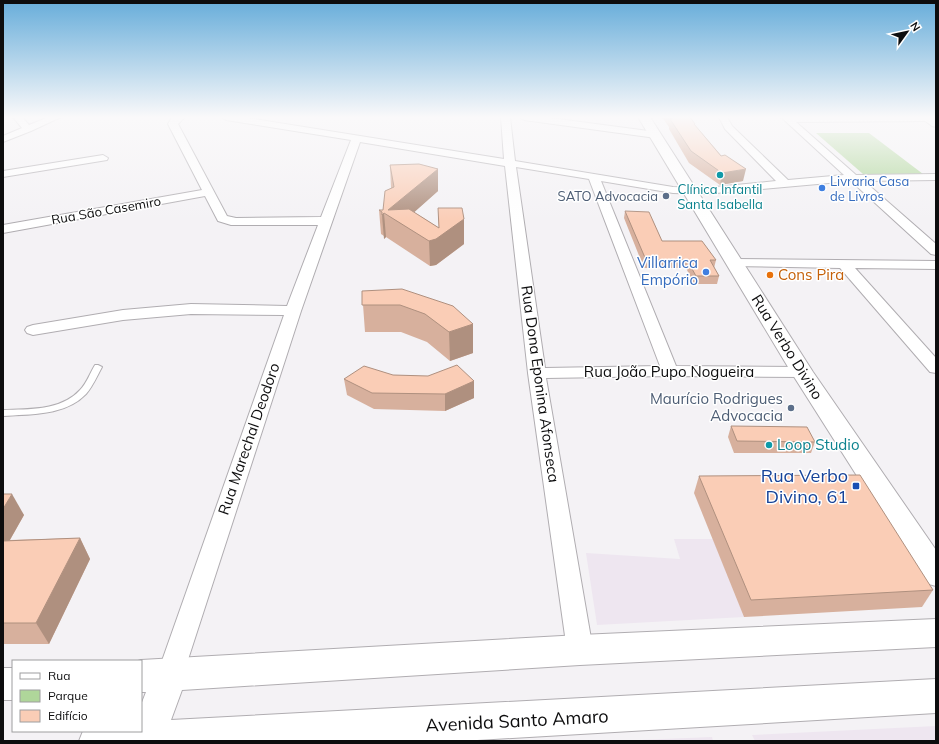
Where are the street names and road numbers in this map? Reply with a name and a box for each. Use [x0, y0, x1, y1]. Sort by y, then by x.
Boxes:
street label: Rua São Casemiro [50, 192, 162, 228]
street label: Rua Dona Eponina Afonseca [517, 284, 564, 484]
street label: Rua Verbo Divino [747, 291, 827, 403]
street label: Rua Marechal Deodoro [214, 360, 283, 517]
street label: Rua João Pupo Nogueira [584, 362, 754, 381]
street label: Avenida Santo Amaro [425, 704, 609, 737]

